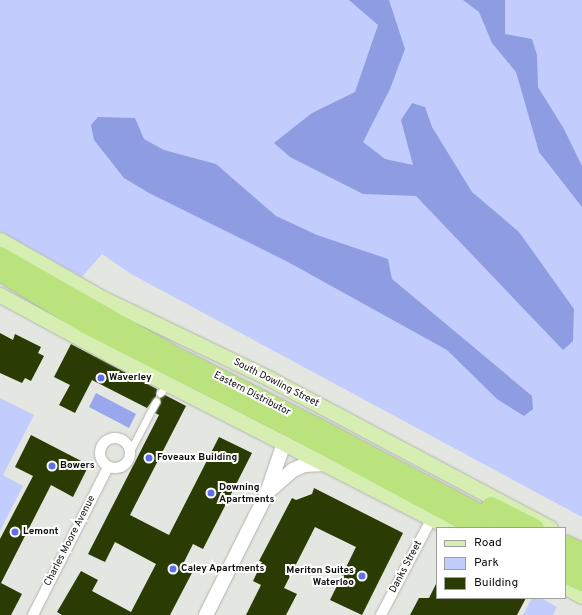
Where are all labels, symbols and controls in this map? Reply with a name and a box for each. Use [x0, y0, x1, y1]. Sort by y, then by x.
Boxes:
street label: South Dowling Street [231, 356, 321, 410]
street label: Eastern Distributor [211, 369, 293, 419]
place label: Waverley [109, 372, 152, 384]
marker: Waverley [96, 373, 106, 383]
place label: Foveaux Building [157, 452, 237, 464]
marker: Foveaux Building [144, 453, 154, 463]
place label: Bowers [60, 460, 95, 472]
marker: Bowers [47, 461, 57, 471]
place label: Downing Apartments [219, 481, 274, 504]
marker: Downing Apartments [206, 488, 216, 498]
street label: Charles Moore Avenue [42, 494, 98, 588]
place label: Lemont [23, 526, 58, 538]
marker: Lemont [10, 527, 20, 537]
legend [436, 527, 566, 599]
text: Road [474, 535, 502, 551]
street label: Danks Street [387, 539, 425, 595]
text: Park [474, 555, 499, 571]
place label: Caley Apartments [181, 563, 265, 575]
marker: Caley Apartments [168, 564, 178, 574]
place label: Meriton Suites Waterloo [286, 564, 354, 588]
marker: Meriton Suites Waterloo [357, 571, 367, 581]
text: Building [474, 575, 518, 591]

